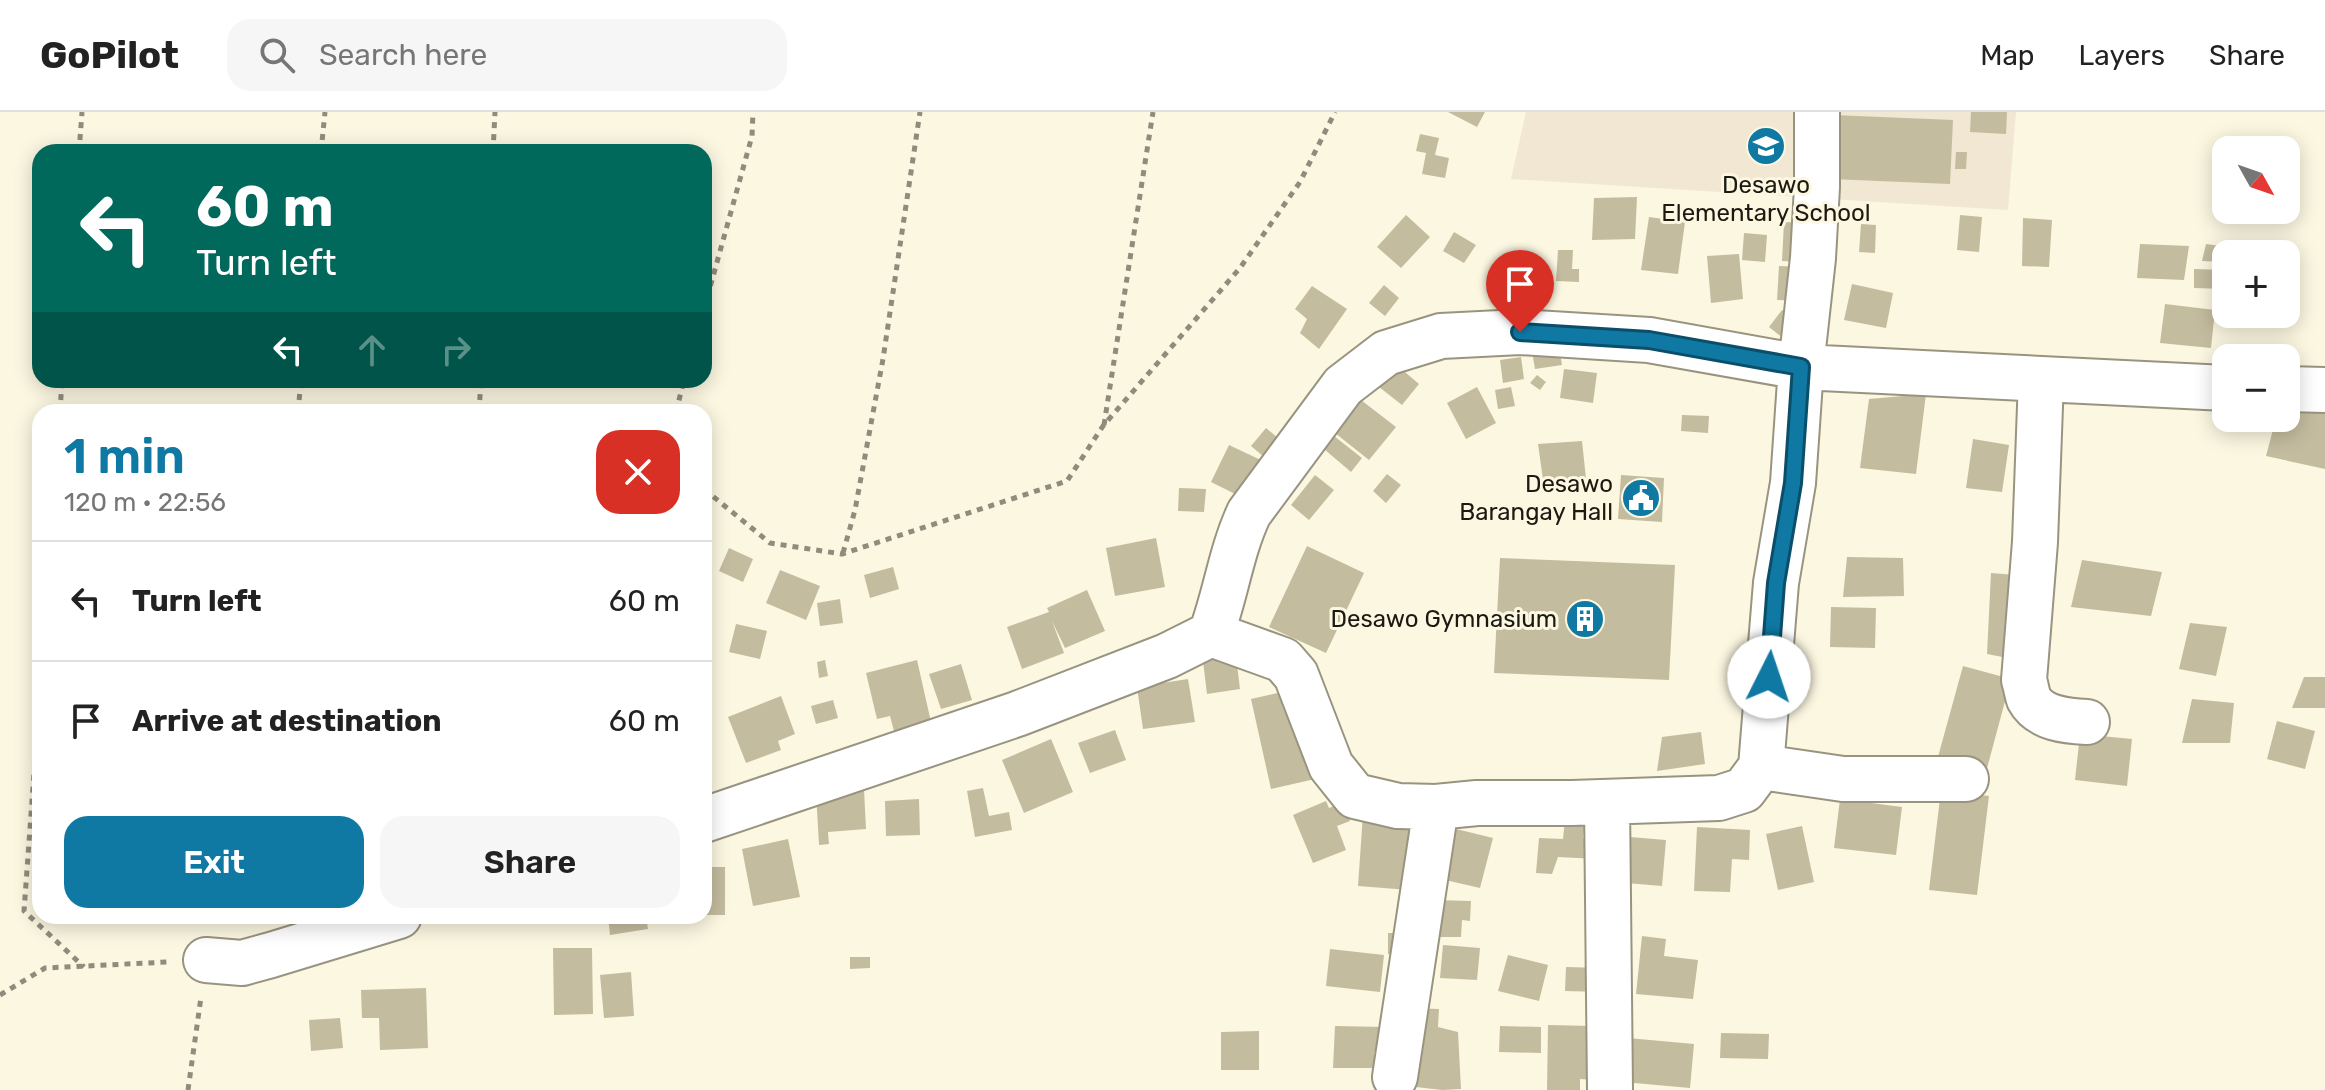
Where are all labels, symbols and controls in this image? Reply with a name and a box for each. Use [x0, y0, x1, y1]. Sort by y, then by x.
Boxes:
search box [227, 19, 787, 91]
text: GoPilot [40, 32, 179, 78]
icon: search [255, 33, 299, 77]
text: Search here [319, 37, 487, 73]
text: Map [1980, 39, 2035, 72]
text: Layers [2079, 39, 2165, 72]
text: Share [2209, 39, 2285, 72]
school or university icon: Desawo Elementary School [1745, 125, 1787, 167]
north arrow [2212, 136, 2300, 224]
map controls [2212, 136, 2300, 432]
place label: Desawo Elementary School [1661, 171, 1871, 227]
text: 60 m [196, 174, 334, 240]
icon: left [64, 176, 168, 280]
button: + [2212, 240, 2300, 328]
text: Turn left [196, 241, 337, 284]
pin [1486, 250, 1554, 332]
icon: arrive [1498, 262, 1542, 306]
icon: left [266, 328, 310, 372]
icon: ahead [350, 328, 394, 372]
icon: right [434, 328, 478, 372]
button: − [2212, 344, 2300, 432]
text: 1 min [64, 428, 185, 485]
button: close [596, 430, 680, 514]
place label: Desawo Barangay Hall [1459, 470, 1613, 526]
public building icon: Desawo Barangay Hall [1620, 477, 1662, 519]
text: 120 m · 22:56 [64, 487, 226, 518]
icon: left [64, 579, 108, 623]
text: Turn left [132, 583, 262, 619]
text: 60 m [609, 583, 680, 619]
building icon: Desawo Gymnasium [1564, 598, 1606, 640]
place label: Desawo Gymnasium [1330, 605, 1557, 633]
position arrow [1727, 635, 1811, 719]
icon: arrive [64, 699, 108, 743]
text: Arrive at destination [132, 703, 442, 739]
text: 60 m [609, 703, 680, 739]
button: Exit [64, 816, 364, 908]
button: Share [380, 816, 680, 908]

